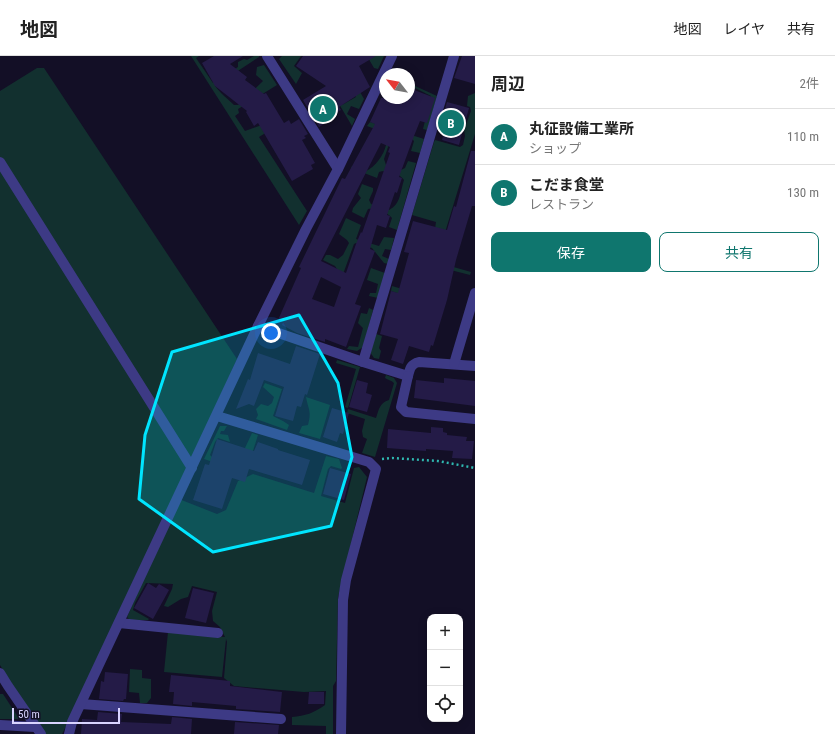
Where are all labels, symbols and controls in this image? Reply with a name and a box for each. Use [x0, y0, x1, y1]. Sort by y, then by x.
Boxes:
text: 地図 [20, 18, 58, 41]
text: 地図 [673, 21, 701, 37]
text: レイヤ [723, 21, 765, 37]
text: 共有 [787, 21, 815, 37]
north arrow [379, 68, 415, 104]
text: 周辺 [491, 74, 525, 94]
text: 2件 [800, 76, 819, 91]
pin: A [310, 94, 336, 124]
pin: B [438, 108, 464, 138]
text: 丸征設備工業所 [529, 120, 634, 138]
text: A [500, 129, 508, 144]
text: 110 m [787, 129, 819, 144]
text: ショップ [529, 141, 581, 156]
text: こだま食堂 [529, 176, 604, 194]
text: B [500, 185, 508, 200]
text: 130 m [787, 185, 819, 200]
text: レストラン [529, 197, 594, 212]
button: 保存 [491, 232, 651, 272]
button: 共有 [659, 232, 819, 272]
your location [261, 323, 281, 343]
map controls [427, 614, 463, 722]
button: + [427, 614, 463, 650]
button: − [427, 650, 463, 686]
button: locate [427, 686, 463, 722]
scale bar [12, 706, 120, 725]
text: 50 m [18, 708, 40, 721]

